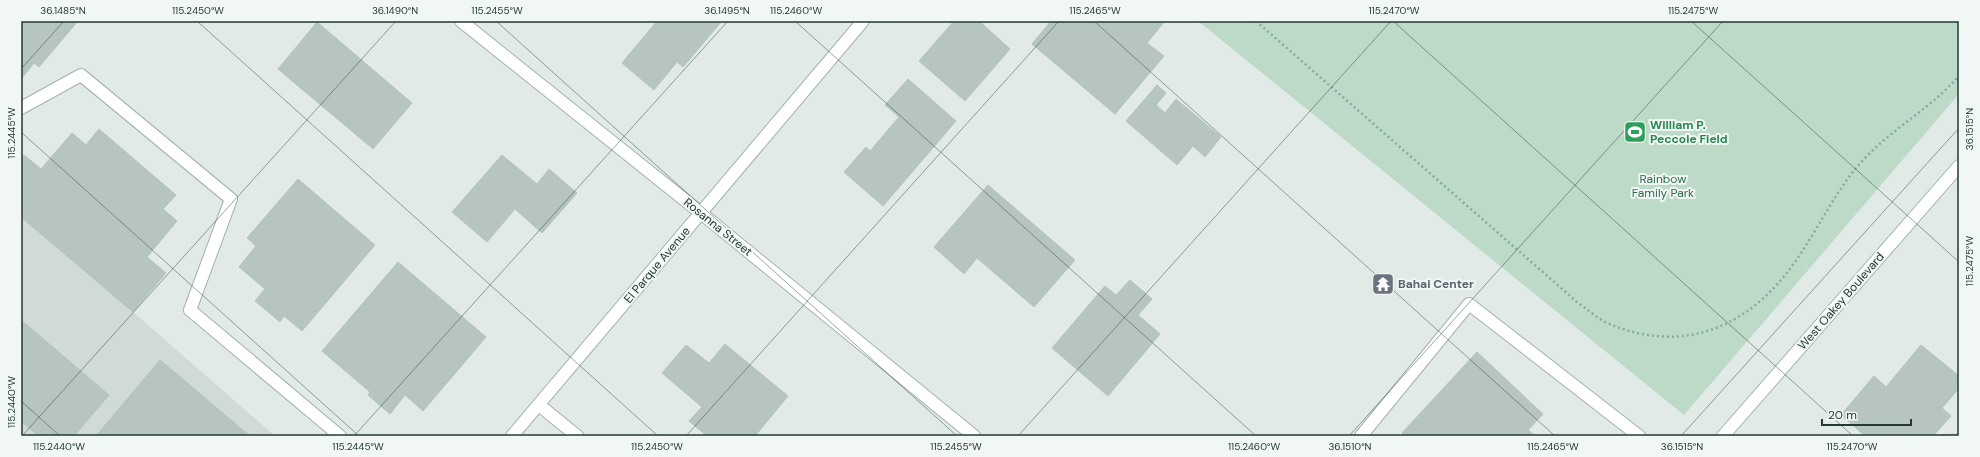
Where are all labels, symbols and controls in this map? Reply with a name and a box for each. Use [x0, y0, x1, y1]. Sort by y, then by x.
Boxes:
text: 36.1485°N [40, 4, 86, 17]
text: 115.2450°W [172, 4, 224, 17]
text: 36.1490°N [372, 4, 418, 17]
text: 115.2455°W [471, 4, 523, 17]
text: 36.1495°N [704, 4, 750, 17]
text: 115.2460°W [770, 4, 822, 17]
text: 115.2465°W [1069, 4, 1121, 17]
text: 115.2470°W [1368, 4, 1420, 17]
text: 115.2475°W [1668, 4, 1718, 17]
text: 115.2445°W [5, 107, 18, 159]
text: 36.1515°N [1963, 108, 1976, 150]
place label: William P. Peccole Field [1650, 117, 1728, 147]
sports icon: William P. Peccole Field [1622, 119, 1648, 145]
park label: Rainbow Family Park [1632, 171, 1694, 201]
street label: Rosanna Street [680, 194, 756, 260]
street label: El Parque Avenue [620, 223, 694, 307]
text: 115.2475°W [1963, 236, 1976, 286]
street label: West Oakey Boulevard [1794, 249, 1888, 353]
temple icon: Bahai Center [1370, 271, 1396, 297]
place label: Bahai Center [1398, 276, 1474, 292]
text: 115.2440°W [5, 376, 18, 428]
scale bar [1822, 401, 1911, 427]
text: 20 m [1828, 407, 1857, 423]
text: 115.2440°W [33, 440, 85, 453]
text: 115.2445°W [332, 440, 384, 453]
text: 115.2450°W [631, 440, 683, 453]
text: 115.2455°W [930, 440, 982, 453]
text: 115.2460°W [1228, 440, 1280, 453]
text: 36.1510°N [1328, 440, 1372, 453]
text: 115.2465°W [1527, 440, 1579, 453]
text: 36.1515°N [1661, 440, 1703, 453]
text: 115.2470°W [1826, 440, 1878, 453]

